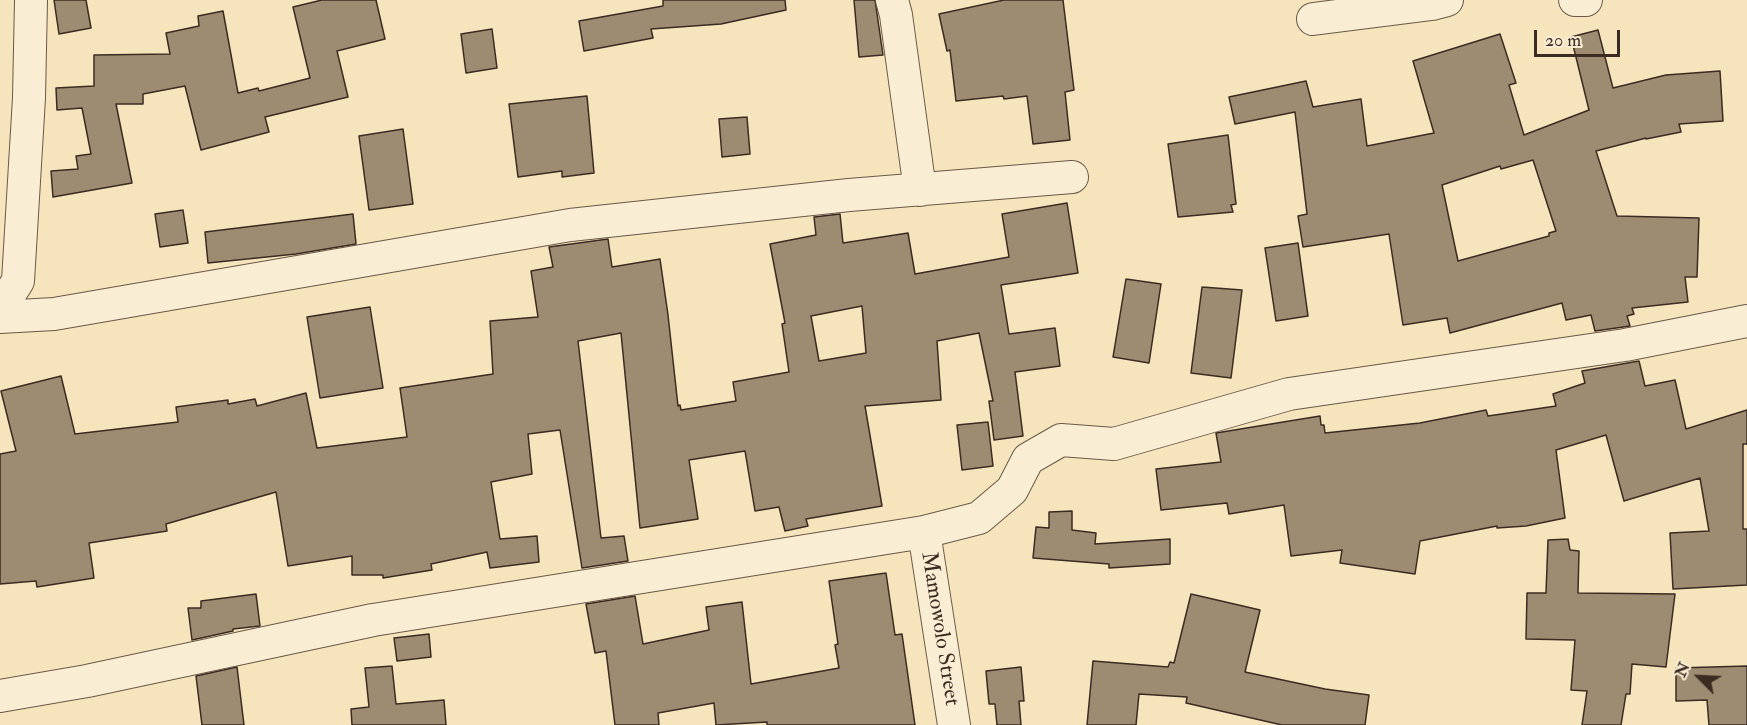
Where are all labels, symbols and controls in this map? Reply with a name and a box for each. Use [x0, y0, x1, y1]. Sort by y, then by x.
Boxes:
scale bar [1537, 18, 1622, 56]
text: 20 m [1545, 29, 1581, 52]
street label: Mamowolo Street [914, 550, 964, 708]
north arrow [1669, 647, 1729, 707]
text: N [1671, 659, 1695, 680]

